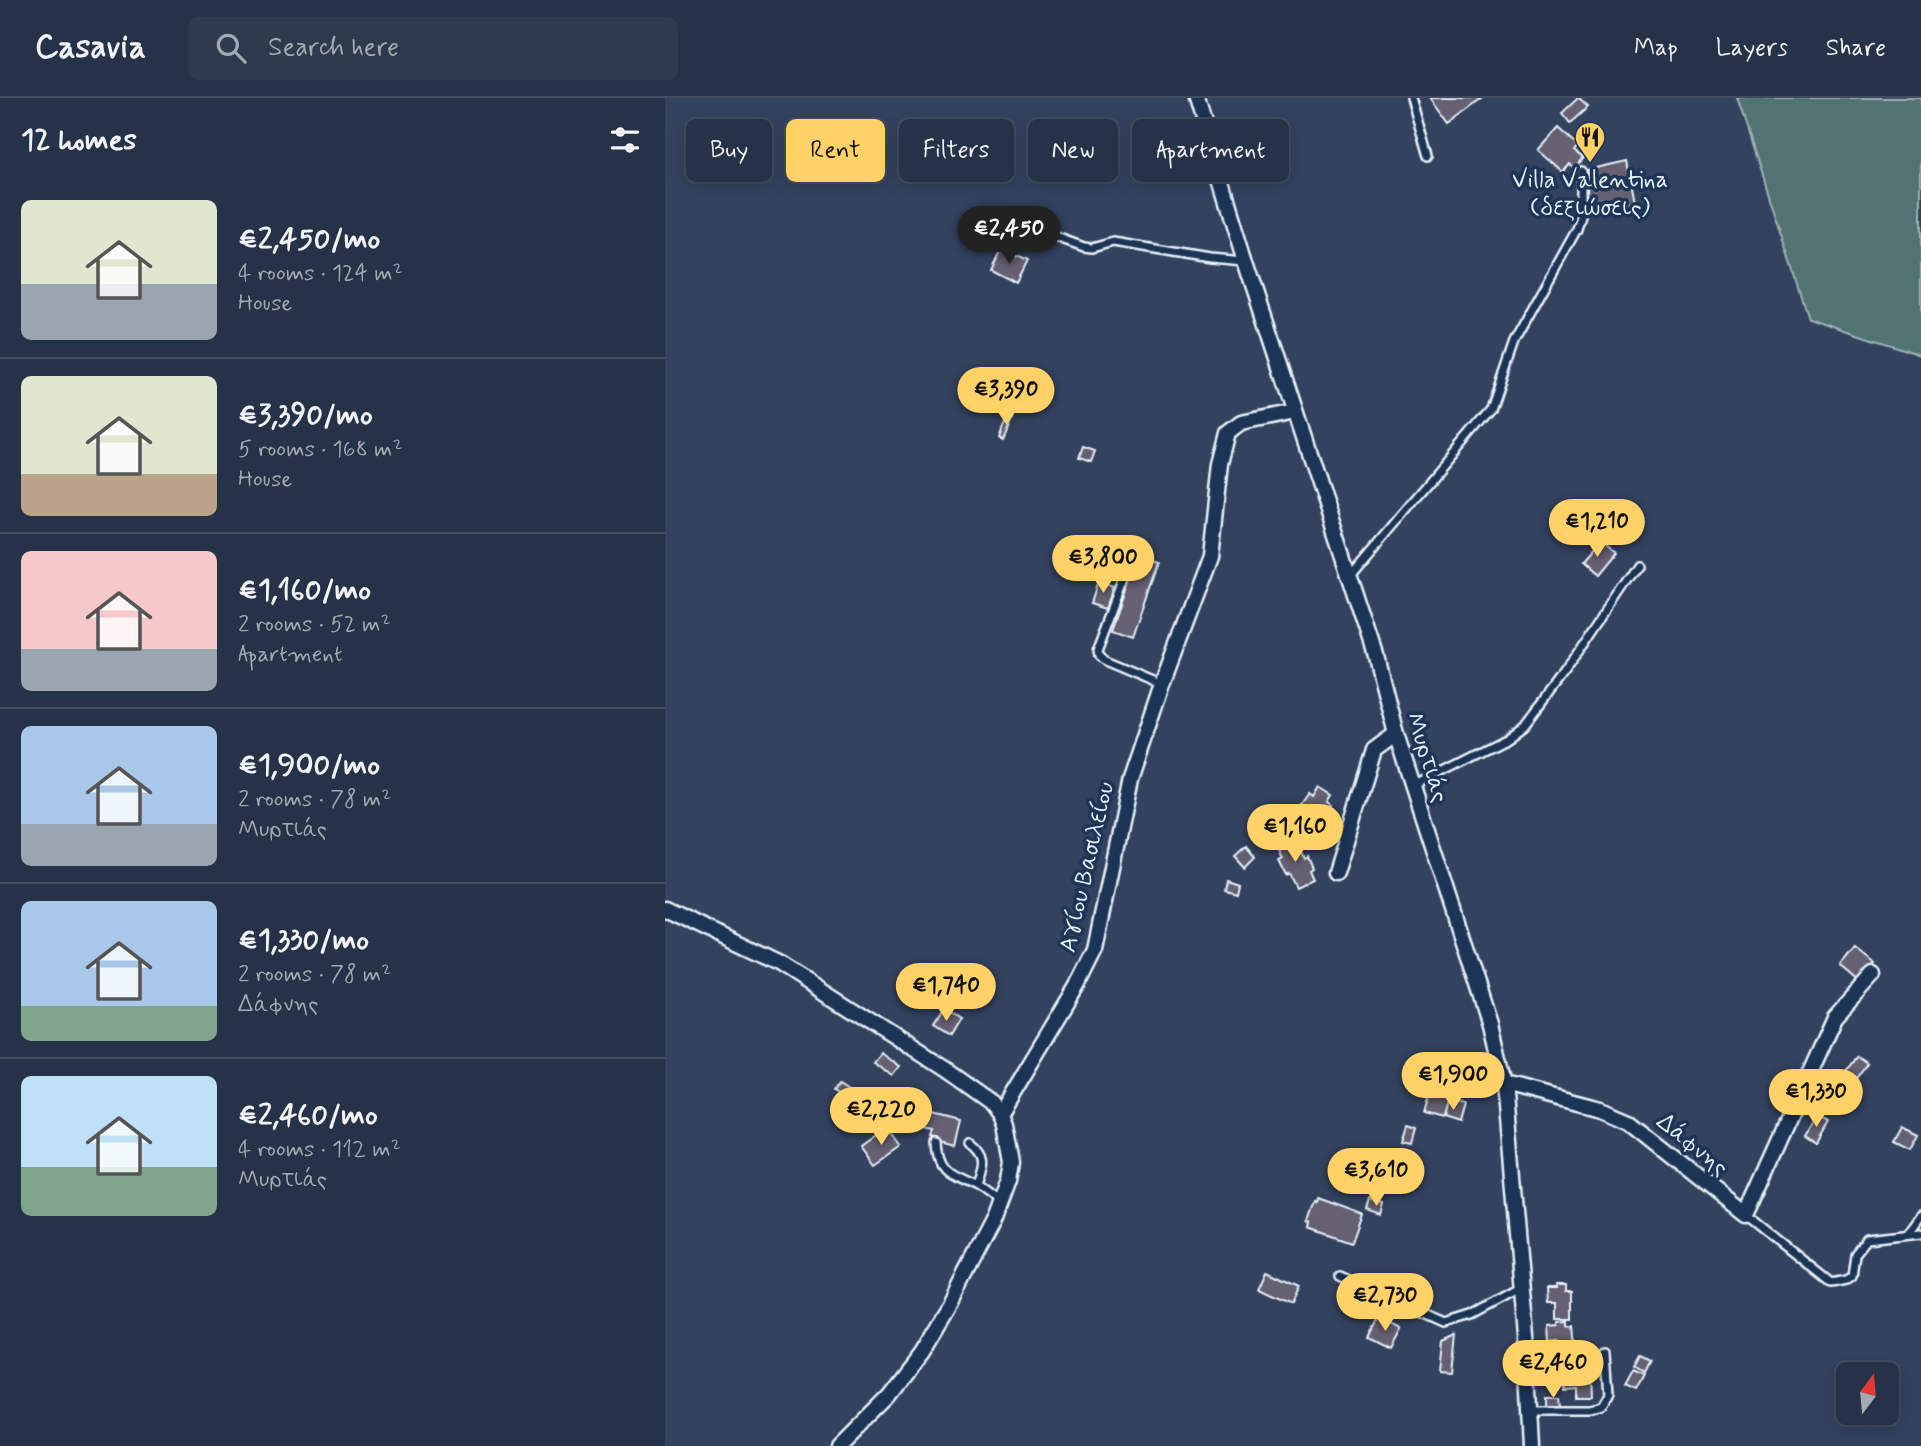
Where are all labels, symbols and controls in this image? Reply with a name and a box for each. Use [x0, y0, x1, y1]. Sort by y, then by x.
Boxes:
search box [188, 17, 678, 80]
text: Casavia [35, 26, 146, 70]
icon: search [212, 29, 250, 67]
text: Search here [268, 31, 399, 65]
text: Map [1634, 33, 1678, 64]
text: Layers [1716, 33, 1788, 64]
text: Share [1826, 33, 1886, 64]
chip: Buy [686, 119, 772, 182]
chip: Rent [786, 119, 885, 182]
chip: Filters [899, 119, 1014, 182]
chip: New [1028, 119, 1118, 182]
chip: Apartment [1132, 119, 1289, 182]
restaurant icon: Villa Valentina (δεξιώσεις) [1573, 120, 1607, 164]
text: 12 homes [21, 121, 137, 160]
icon: filters [606, 121, 644, 159]
place label: Villa Valentina (δεξιώσεις) [1512, 165, 1668, 224]
pin: €2,450 [952, 206, 1066, 266]
text: €2,450 [974, 214, 1044, 244]
text: €2,450/mo [238, 220, 380, 259]
icon: home [77, 228, 161, 312]
text: 4 rooms · 124 m² [238, 259, 403, 289]
text: House [238, 289, 292, 319]
pin: €3,390 [949, 368, 1063, 427]
text: €3,390 [973, 375, 1039, 405]
text: €3,390/mo [238, 396, 373, 435]
icon: home [77, 404, 161, 488]
text: 5 rooms · 168 m² [238, 435, 403, 465]
text: House [238, 465, 292, 495]
pin: €1,210 [1540, 500, 1654, 559]
text: €1,210 [1565, 507, 1629, 537]
pin: €3,800 [1046, 536, 1160, 595]
text: €3,800 [1068, 543, 1138, 573]
text: €1,160/mo [238, 571, 371, 610]
icon: home [77, 579, 161, 663]
text: 2 rooms · 52 m² [238, 610, 391, 640]
text: Apartment [238, 640, 343, 670]
street label: Μυρτιάς [1398, 709, 1455, 806]
text: €1,900/mo [238, 746, 380, 785]
icon: home [77, 754, 161, 838]
street label: Αγίου Βασιλείου [1053, 779, 1122, 956]
text: 2 rooms · 78 m² [238, 785, 391, 815]
pin: €1,160 [1238, 804, 1352, 864]
text: €1,160 [1263, 812, 1327, 842]
text: Μυρτιάς [238, 815, 327, 845]
text: €1,330/mo [238, 921, 369, 960]
icon: home [77, 929, 161, 1013]
text: 2 rooms · 78 m² [238, 960, 391, 990]
pin: €1,740 [889, 964, 1003, 1023]
text: €1,740 [912, 971, 980, 1001]
text: Δάφνης [238, 990, 318, 1020]
pin: €1,900 [1396, 1052, 1510, 1112]
text: €1,900 [1418, 1060, 1488, 1090]
pin: €1,330 [1759, 1070, 1873, 1129]
text: €1,330 [1785, 1077, 1847, 1107]
pin: €2,220 [824, 1088, 938, 1147]
text: €2,220 [846, 1095, 916, 1125]
text: €2,460/mo [238, 1096, 378, 1135]
icon: home [77, 1104, 161, 1188]
street label: Δάφνης [1650, 1107, 1734, 1184]
text: 4 rooms · 112 m² [238, 1135, 401, 1165]
pin: €3,610 [1319, 1148, 1433, 1208]
text: €3,610 [1344, 1156, 1409, 1186]
text: Μυρτιάς [238, 1165, 327, 1195]
pin: €2,730 [1328, 1274, 1442, 1333]
text: €2,730 [1352, 1281, 1418, 1311]
pin: €2,460 [1496, 1340, 1610, 1400]
text: €2,460 [1518, 1348, 1588, 1378]
north arrow [1836, 1362, 1899, 1424]
map controls [1836, 1362, 1899, 1425]

